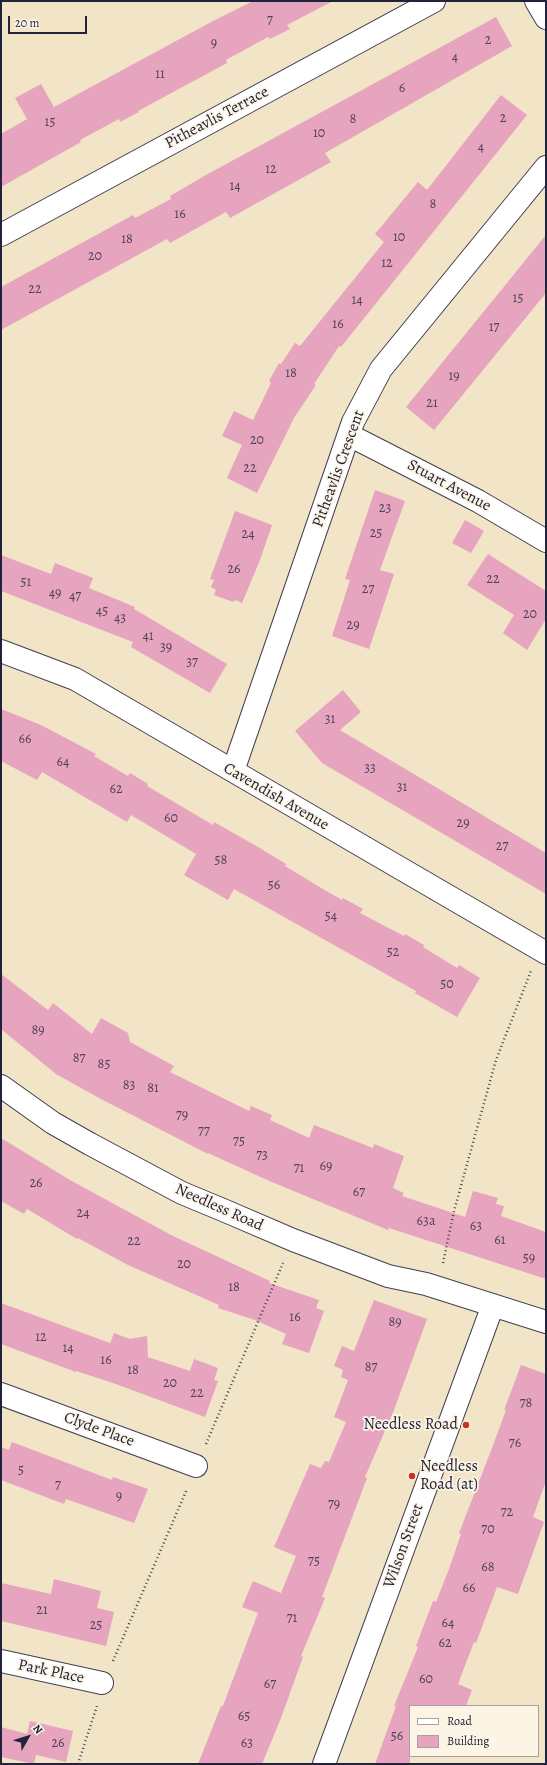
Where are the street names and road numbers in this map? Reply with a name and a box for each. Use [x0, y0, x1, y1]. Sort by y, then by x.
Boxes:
street label: Pitheavlis Terrace [162, 83, 272, 153]
street label: Pitheavlis Crescent [309, 408, 369, 530]
street label: Stuart Avenue [404, 456, 494, 516]
street label: Cavendish Avenue [220, 759, 332, 835]
street label: Needless Road [172, 1180, 266, 1236]
street label: Clyde Place [61, 1408, 137, 1452]
street label: Wilson Street [380, 1501, 428, 1591]
street label: Park Place [16, 1656, 86, 1688]

